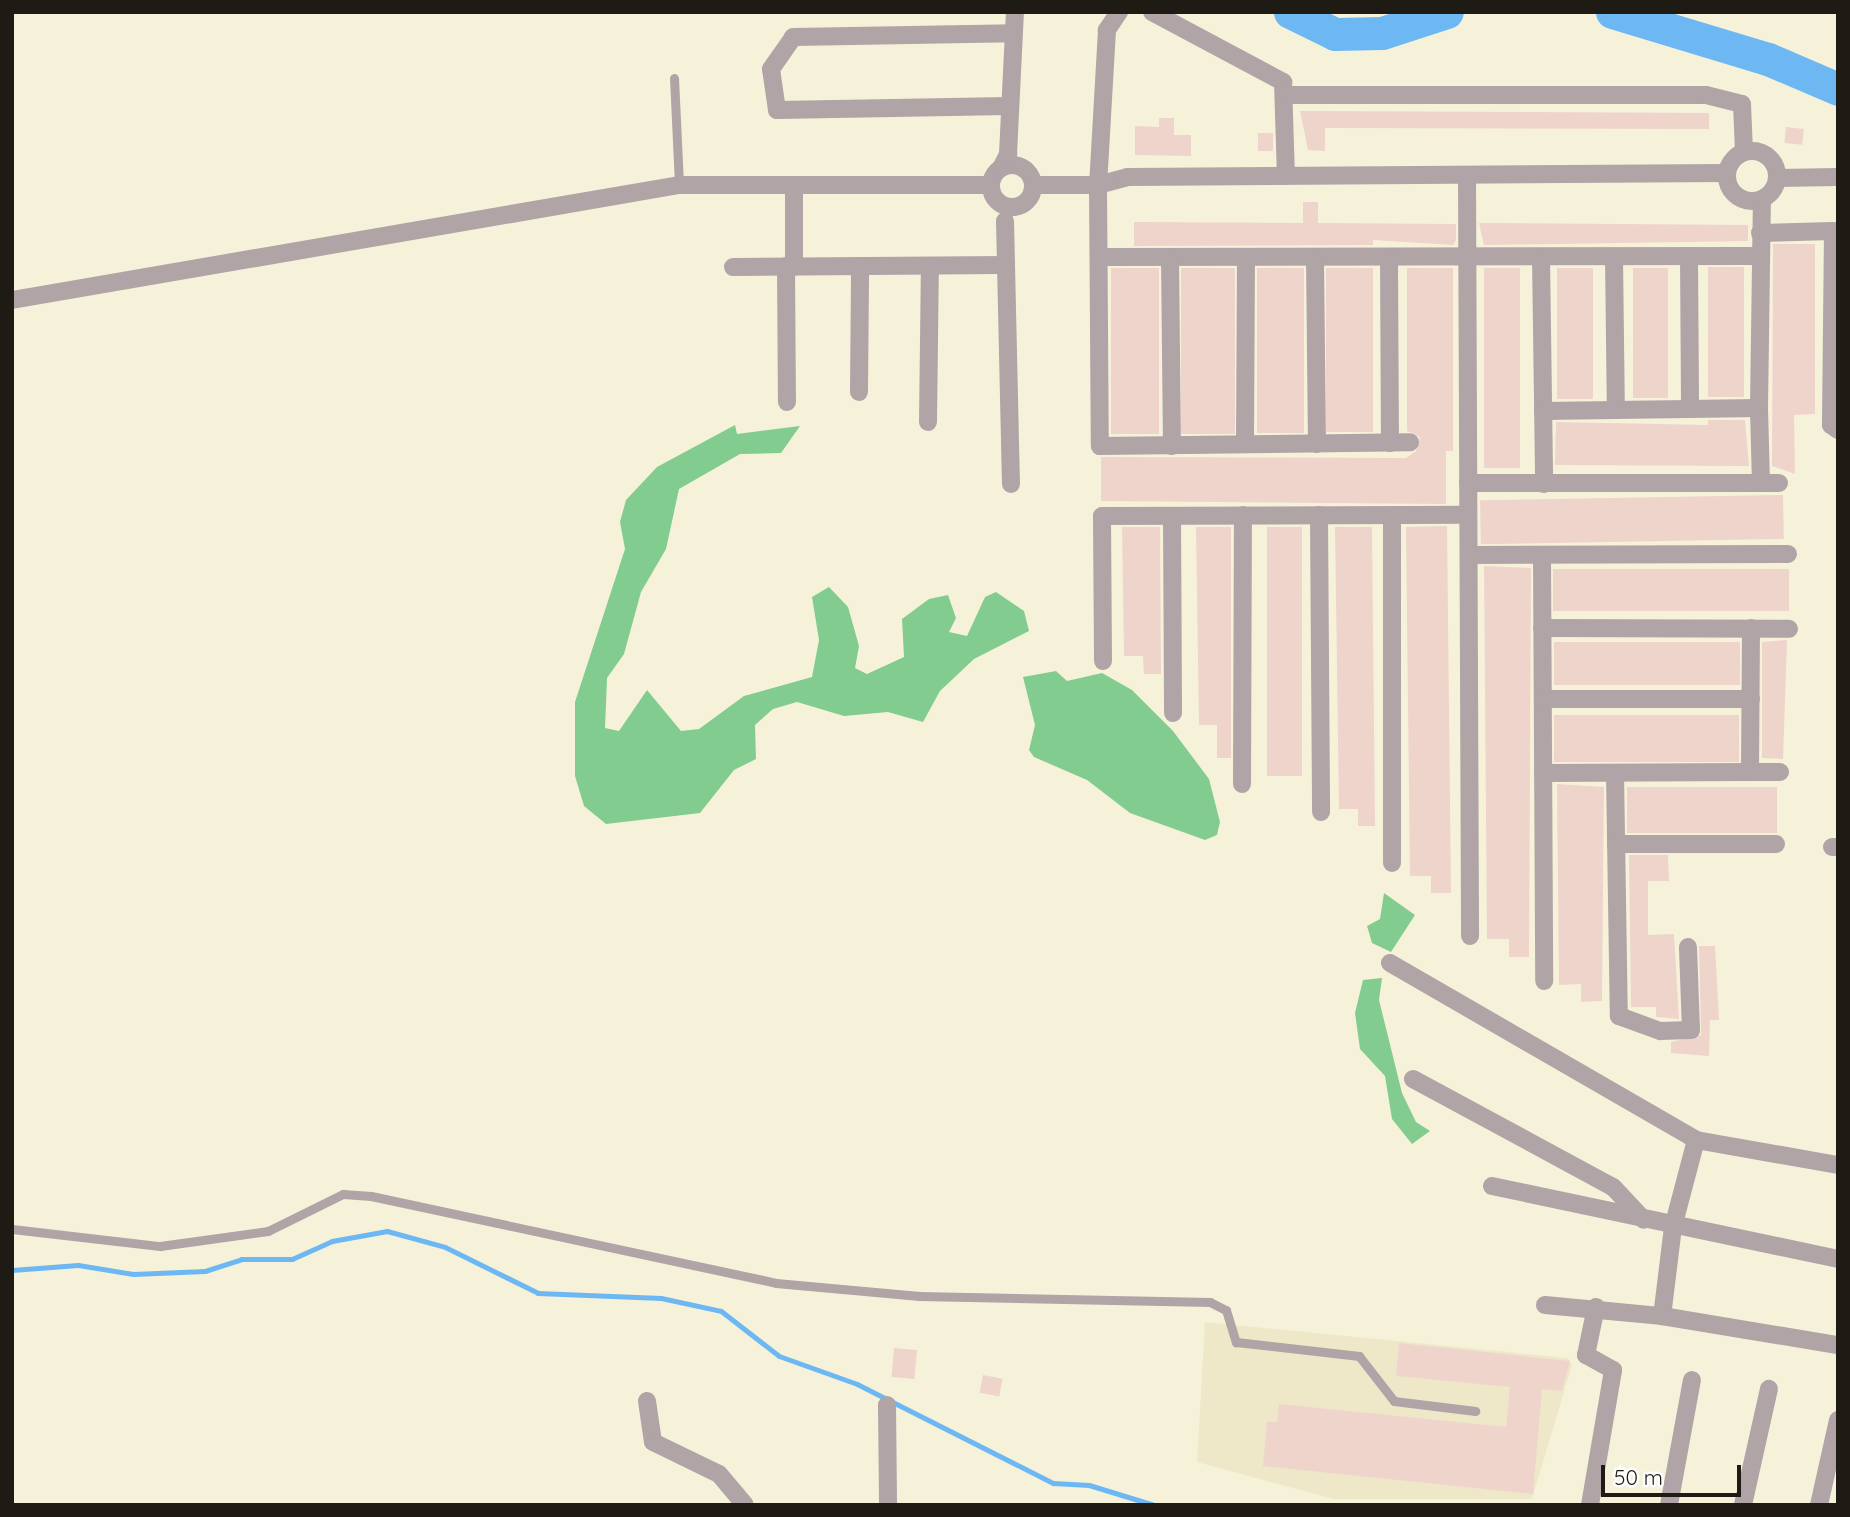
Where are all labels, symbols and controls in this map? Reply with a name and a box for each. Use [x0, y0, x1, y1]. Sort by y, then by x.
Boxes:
scale bar [1605, 1450, 1745, 1494]
text: 50 m [1614, 1464, 1663, 1490]

